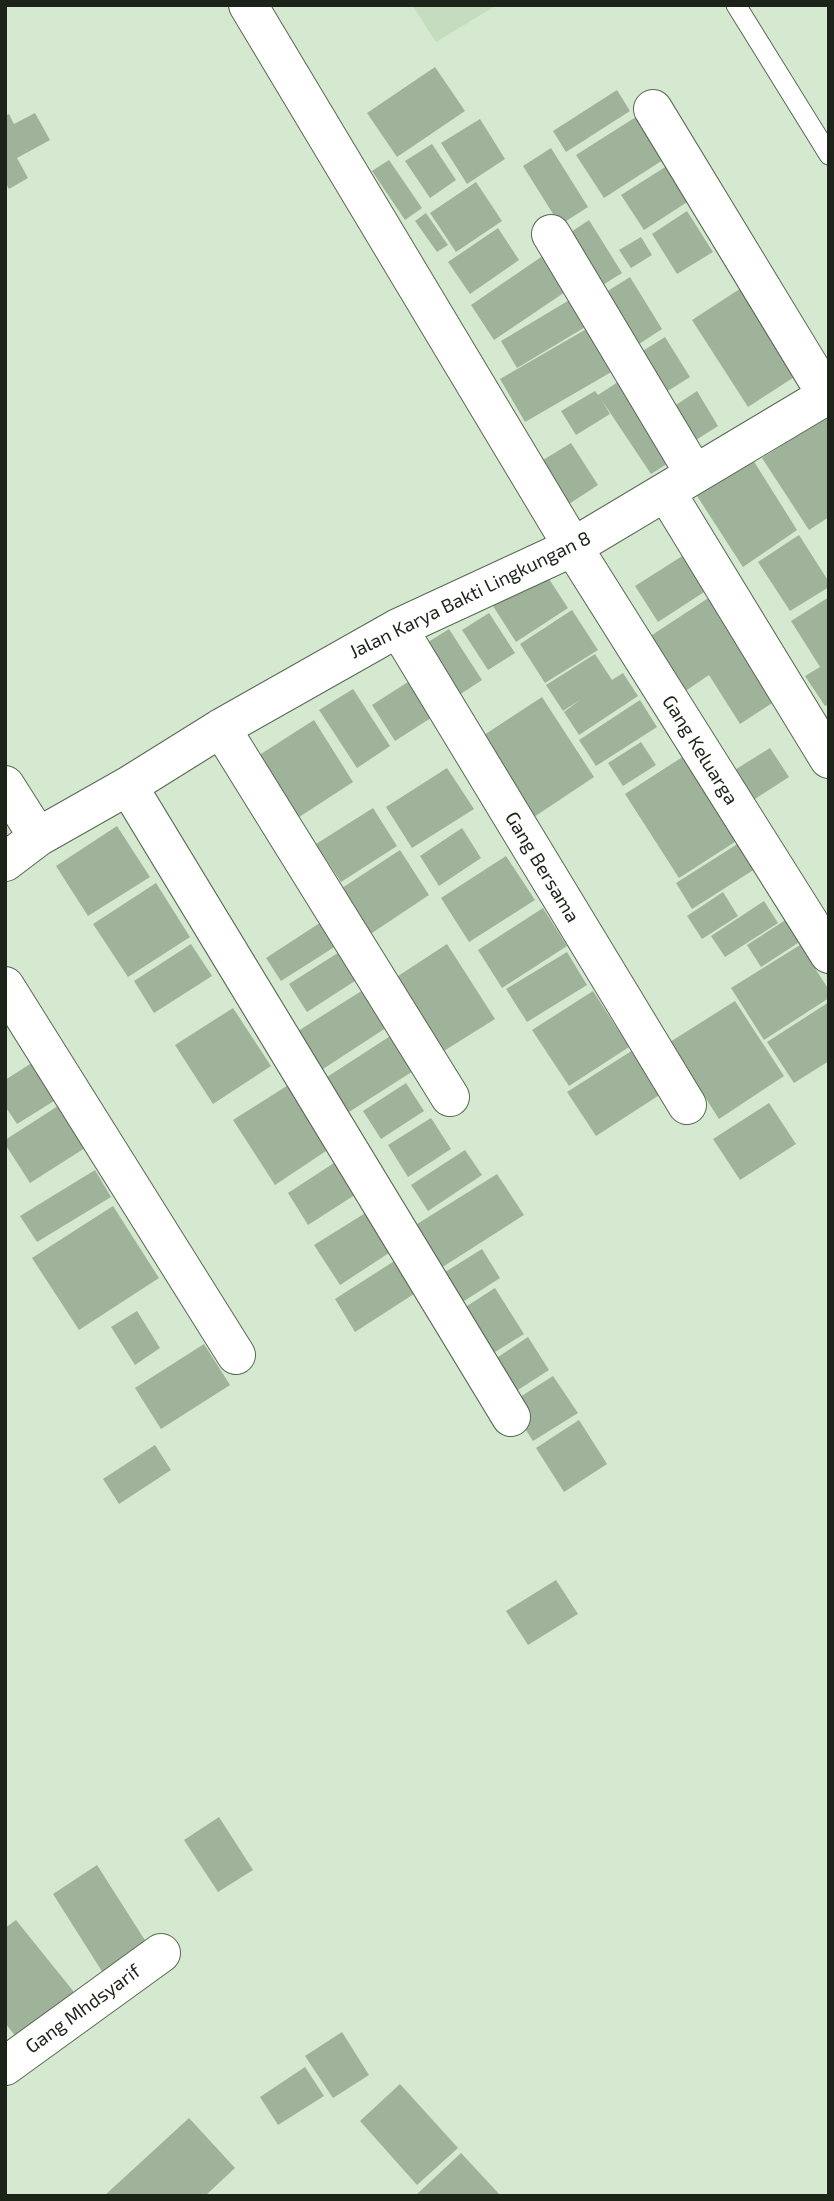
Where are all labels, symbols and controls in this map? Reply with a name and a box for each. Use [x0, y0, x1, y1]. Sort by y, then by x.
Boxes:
street label: Jalan Karya Bakti Lingkungan 8 [346, 527, 594, 663]
street label: Gang Keluarga [657, 691, 743, 809]
street label: Gang Bersama [500, 808, 584, 926]
street label: Gang Mhdsyarif [21, 1960, 145, 2058]

